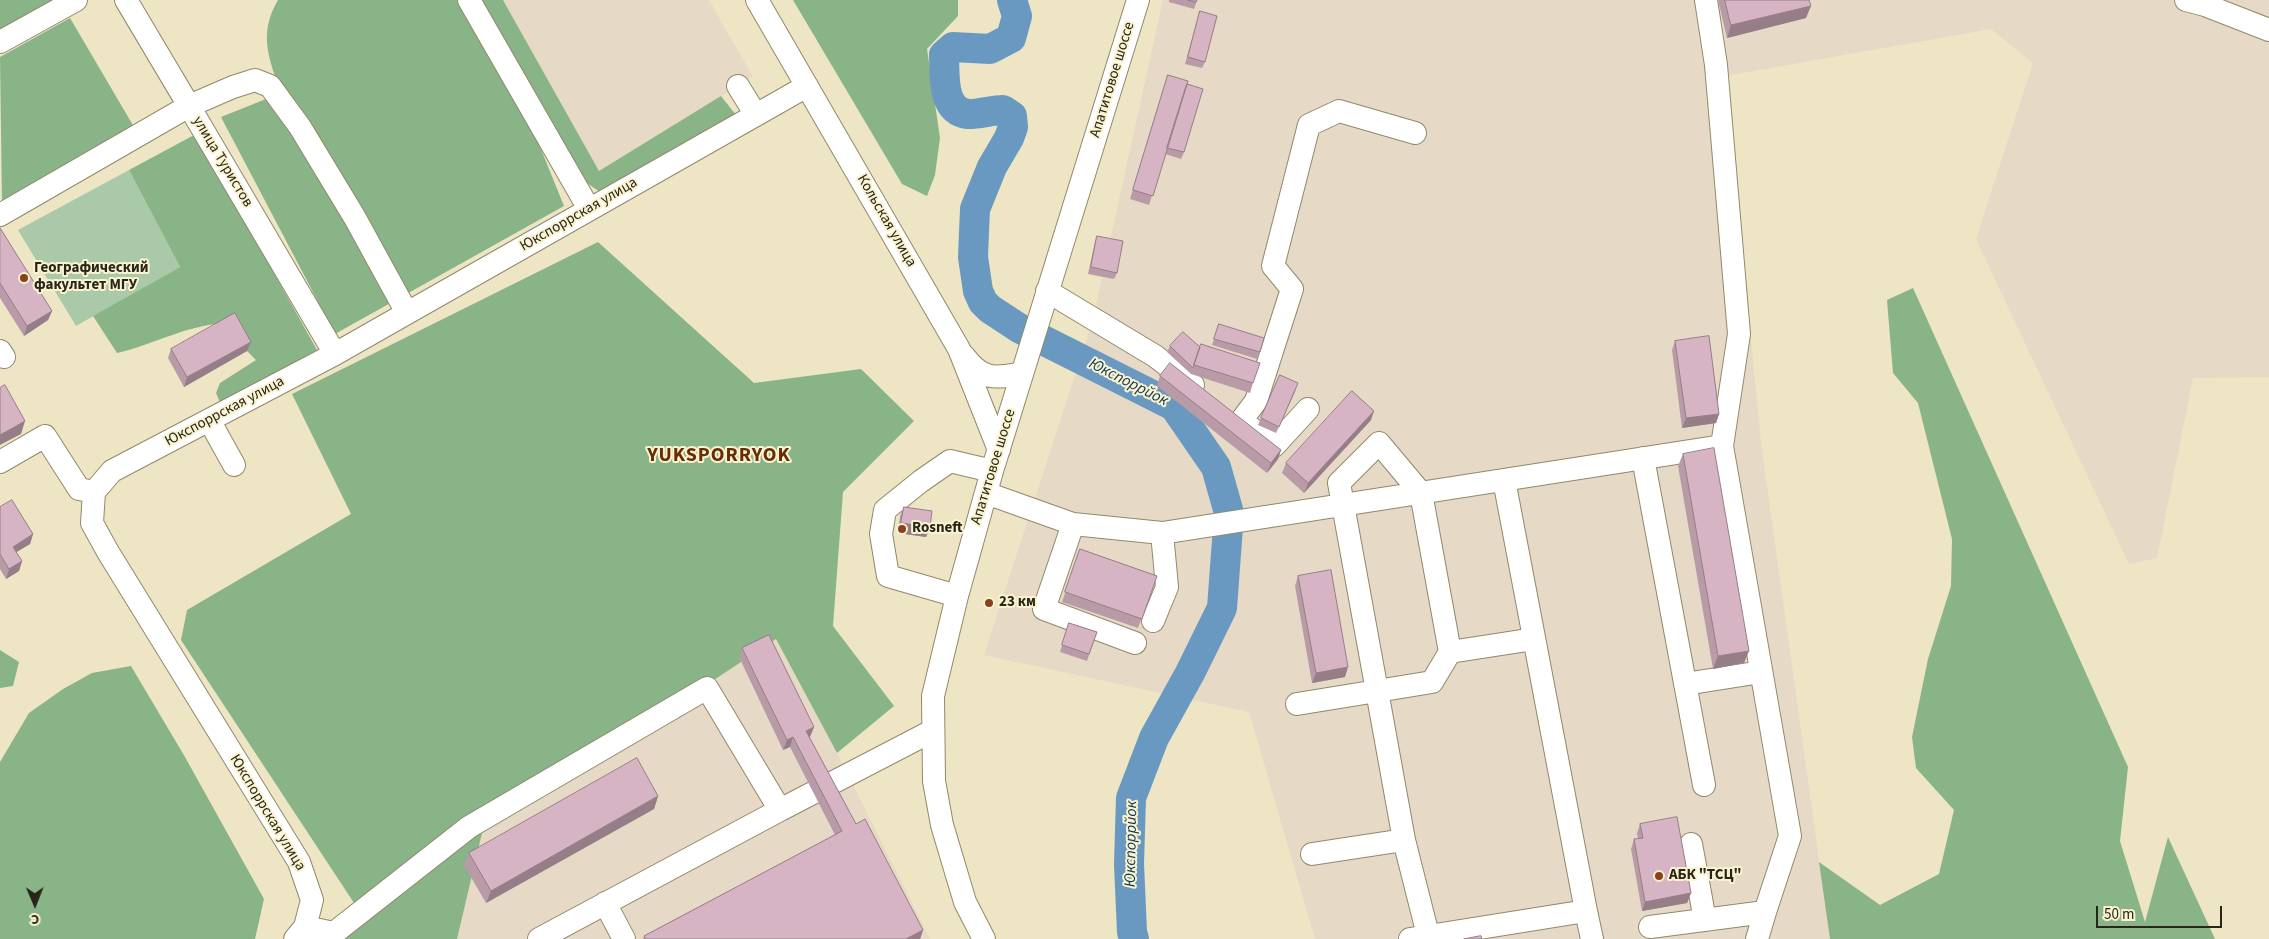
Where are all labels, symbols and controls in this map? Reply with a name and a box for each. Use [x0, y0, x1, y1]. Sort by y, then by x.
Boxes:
street label: Апатитовое шоссе [1087, 20, 1139, 140]
street label: улица Туристов [188, 113, 256, 211]
street label: Кольская улица [852, 172, 920, 270]
street label: Юкспоррская улица [517, 174, 641, 256]
place label: Географический факультет МГУ [34, 260, 149, 295]
marker: Географический факультет МГУ [18, 272, 30, 284]
water label: Юкспоррйок [1085, 355, 1171, 411]
street label: Юкспоррская улица [162, 373, 288, 451]
street label: Апатитовое шоссе [968, 407, 1020, 527]
district label: YUKSPORRYOK [646, 445, 792, 469]
place label: Rosneft [912, 520, 963, 538]
marker: Rosneft [896, 523, 908, 535]
place label: 23 км [999, 594, 1036, 612]
marker: 23 км [983, 597, 995, 609]
street label: Юкспоррская улица [225, 752, 309, 874]
water label: Юкспоррйок [1122, 801, 1142, 887]
place label: АБК "ТСЦ" [1669, 867, 1741, 885]
marker: АБК "ТСЦ" [1653, 870, 1665, 882]
north arrow [10, 879, 60, 929]
scale bar [2099, 896, 2225, 928]
text: 50 m [2104, 904, 2134, 925]
text: С [31, 909, 40, 929]

